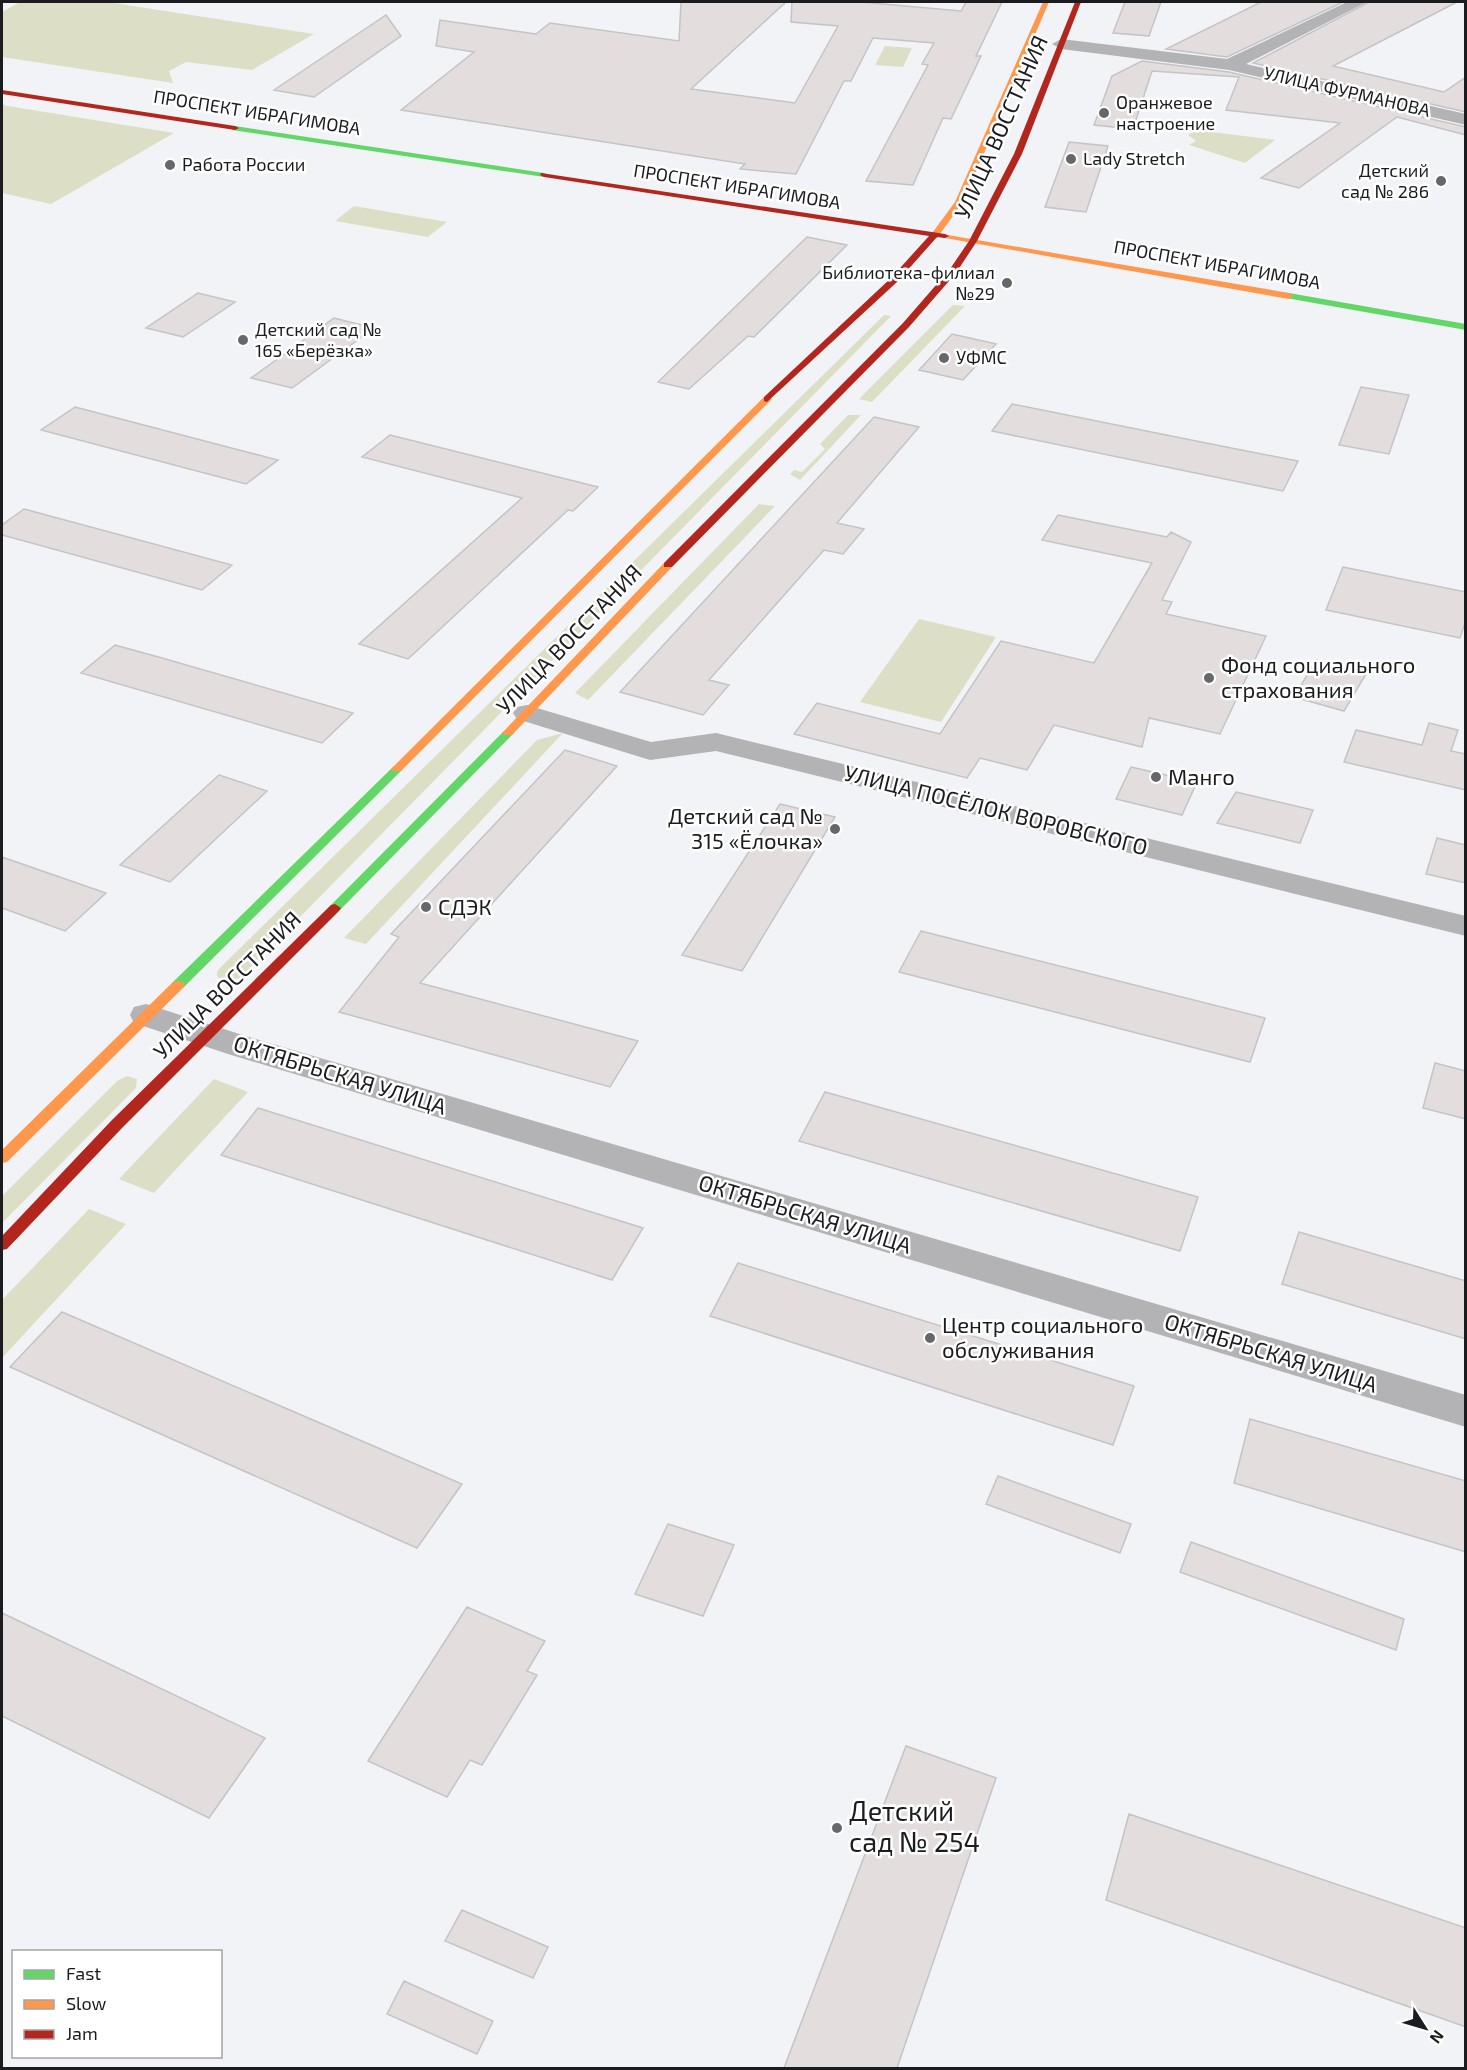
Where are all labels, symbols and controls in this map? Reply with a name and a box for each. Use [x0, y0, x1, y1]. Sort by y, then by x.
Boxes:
street label: УЛИЦА ВОССТАНИЯ [948, 31, 1052, 222]
street label: УЛИЦА ФУРМАНОВА [1262, 61, 1433, 121]
street label: ПРОСПЕКТ ИБРАГИМОВА [152, 85, 363, 139]
place label: Оранжевое настроение [1116, 91, 1215, 134]
marker: Оранжевое настроение [1097, 106, 1111, 120]
place label: Lady Stretch [1083, 147, 1185, 169]
marker: Lady Stretch [1064, 152, 1078, 166]
place label: Работа России [182, 153, 305, 175]
marker: Работа России [163, 158, 177, 172]
street label: ПРОСПЕКТ ИБРАГИМОВА [632, 159, 843, 213]
place label: Детский сад № 286 [1341, 159, 1429, 202]
marker: Детский сад № 286 [1434, 174, 1448, 188]
street label: ПРОСПЕКТ ИБРАГИМОВА [1112, 235, 1323, 293]
place label: Библиотека-филиал №29 [822, 261, 995, 304]
marker: Библиотека-филиал №29 [1000, 276, 1014, 290]
place label: Детский сад № 165 «Берёзка» [255, 318, 382, 361]
marker: Детский сад № 165 «Берёзка» [236, 333, 250, 347]
place label: УФМС [956, 346, 1007, 368]
marker: УФМС [937, 351, 951, 365]
street label: УЛИЦА ВОССТАНИЯ [490, 558, 646, 718]
place label: Фонд социального страхования [1221, 651, 1415, 702]
marker: Фонд социального страхования [1202, 671, 1216, 685]
street label: УЛИЦА ПОСЁЛОК ВОРОВСКОГО [842, 759, 1151, 859]
place label: Манго [1168, 763, 1235, 789]
marker: Манго [1149, 770, 1163, 784]
place label: Детский сад № 315 «Ёлочка» [668, 802, 823, 853]
marker: Детский сад № 315 «Ёлочка» [828, 822, 842, 836]
place label: СДЭК [438, 893, 492, 919]
marker: СДЭК [419, 900, 433, 914]
street label: УЛИЦА ВОССТАНИЯ [147, 905, 305, 1063]
street label: ОКТЯБРЬСКАЯ УЛИЦА [231, 1029, 450, 1119]
street label: ОКТЯБРЬСКАЯ УЛИЦА [696, 1168, 915, 1258]
street label: ОКТЯБРЬСКАЯ УЛИЦА [1162, 1307, 1381, 1397]
place label: Центр социального обслуживания [942, 1311, 1143, 1363]
marker: Центр социального обслуживания [923, 1331, 937, 1345]
place label: Детский сад № 254 [849, 1794, 980, 1857]
marker: Детский сад № 254 [830, 1821, 844, 1835]
legend [12, 1950, 222, 2058]
text: Fast [66, 1962, 101, 1984]
text: Slow [66, 1992, 107, 2014]
north arrow [1395, 1998, 1455, 2058]
text: Jam [66, 2022, 98, 2044]
text: N [1426, 2027, 1448, 2048]

